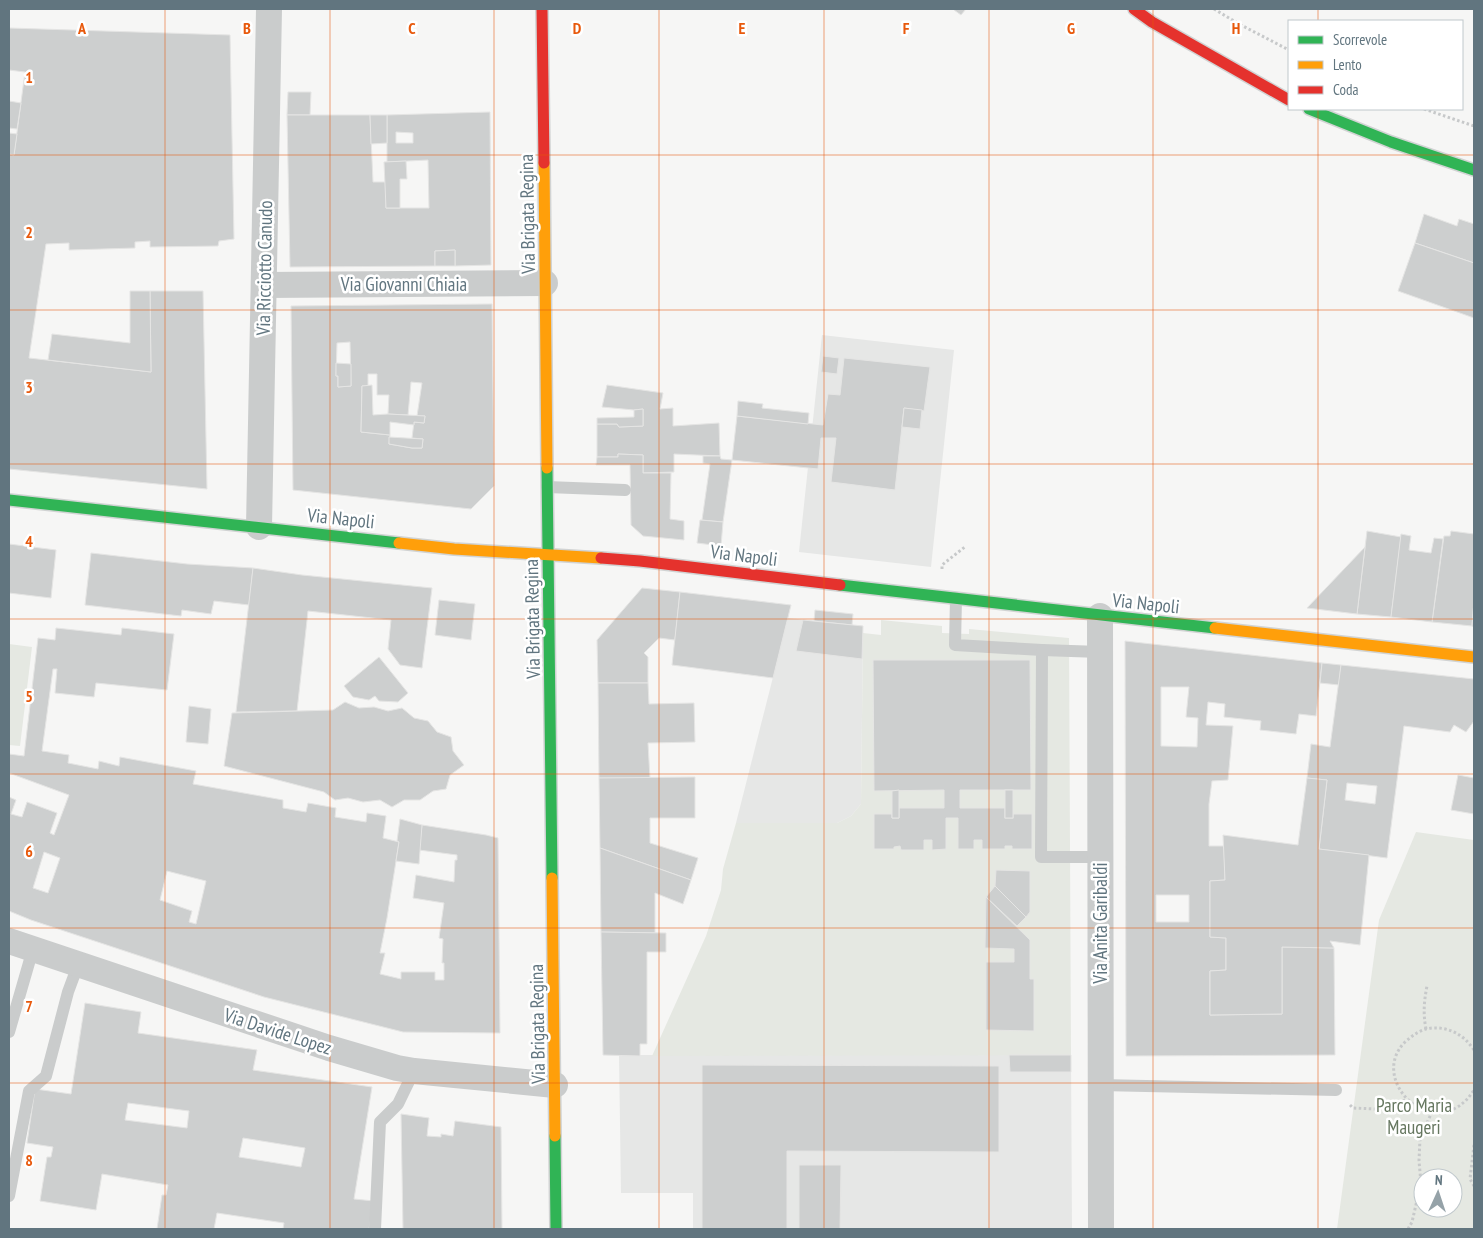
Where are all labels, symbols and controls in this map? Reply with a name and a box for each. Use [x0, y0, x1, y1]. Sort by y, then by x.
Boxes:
text: A [77, 18, 87, 38]
text: B [243, 18, 251, 38]
text: C [408, 18, 416, 38]
text: D [573, 18, 582, 38]
text: E [739, 18, 746, 38]
text: F [903, 18, 910, 38]
text: G [1067, 18, 1075, 38]
text: H [1232, 18, 1240, 38]
legend [1288, 20, 1463, 110]
text: Scorrevole [1333, 30, 1387, 49]
text: Lento [1333, 55, 1362, 74]
text: 1 [25, 67, 33, 87]
text: Coda [1333, 80, 1358, 99]
street label: Via Brigata Regina [514, 154, 540, 275]
street label: Via Ricciotto Canudo [251, 200, 277, 337]
text: 2 [25, 222, 33, 242]
street label: Via Giovanni Chiaia [340, 272, 467, 296]
text: 3 [25, 377, 33, 397]
street label: Via Napoli [305, 502, 376, 533]
text: 4 [25, 531, 33, 551]
street label: Via Napoli [708, 539, 779, 571]
street label: Via Brigata Regina [519, 559, 545, 680]
street label: Via Napoli [1110, 587, 1181, 618]
text: 5 [25, 686, 33, 706]
text: 6 [25, 841, 33, 861]
street label: Via Anita Garibaldi [1088, 862, 1112, 985]
street label: Via Brigata Regina [524, 964, 550, 1085]
text: 7 [25, 996, 33, 1016]
street label: Via Davide Lopez [220, 1002, 335, 1060]
park label: Parco Maria Maugeri [1376, 1093, 1452, 1139]
text: 8 [25, 1150, 33, 1170]
north arrow [1413, 1168, 1463, 1218]
text: N [1434, 1171, 1443, 1189]

